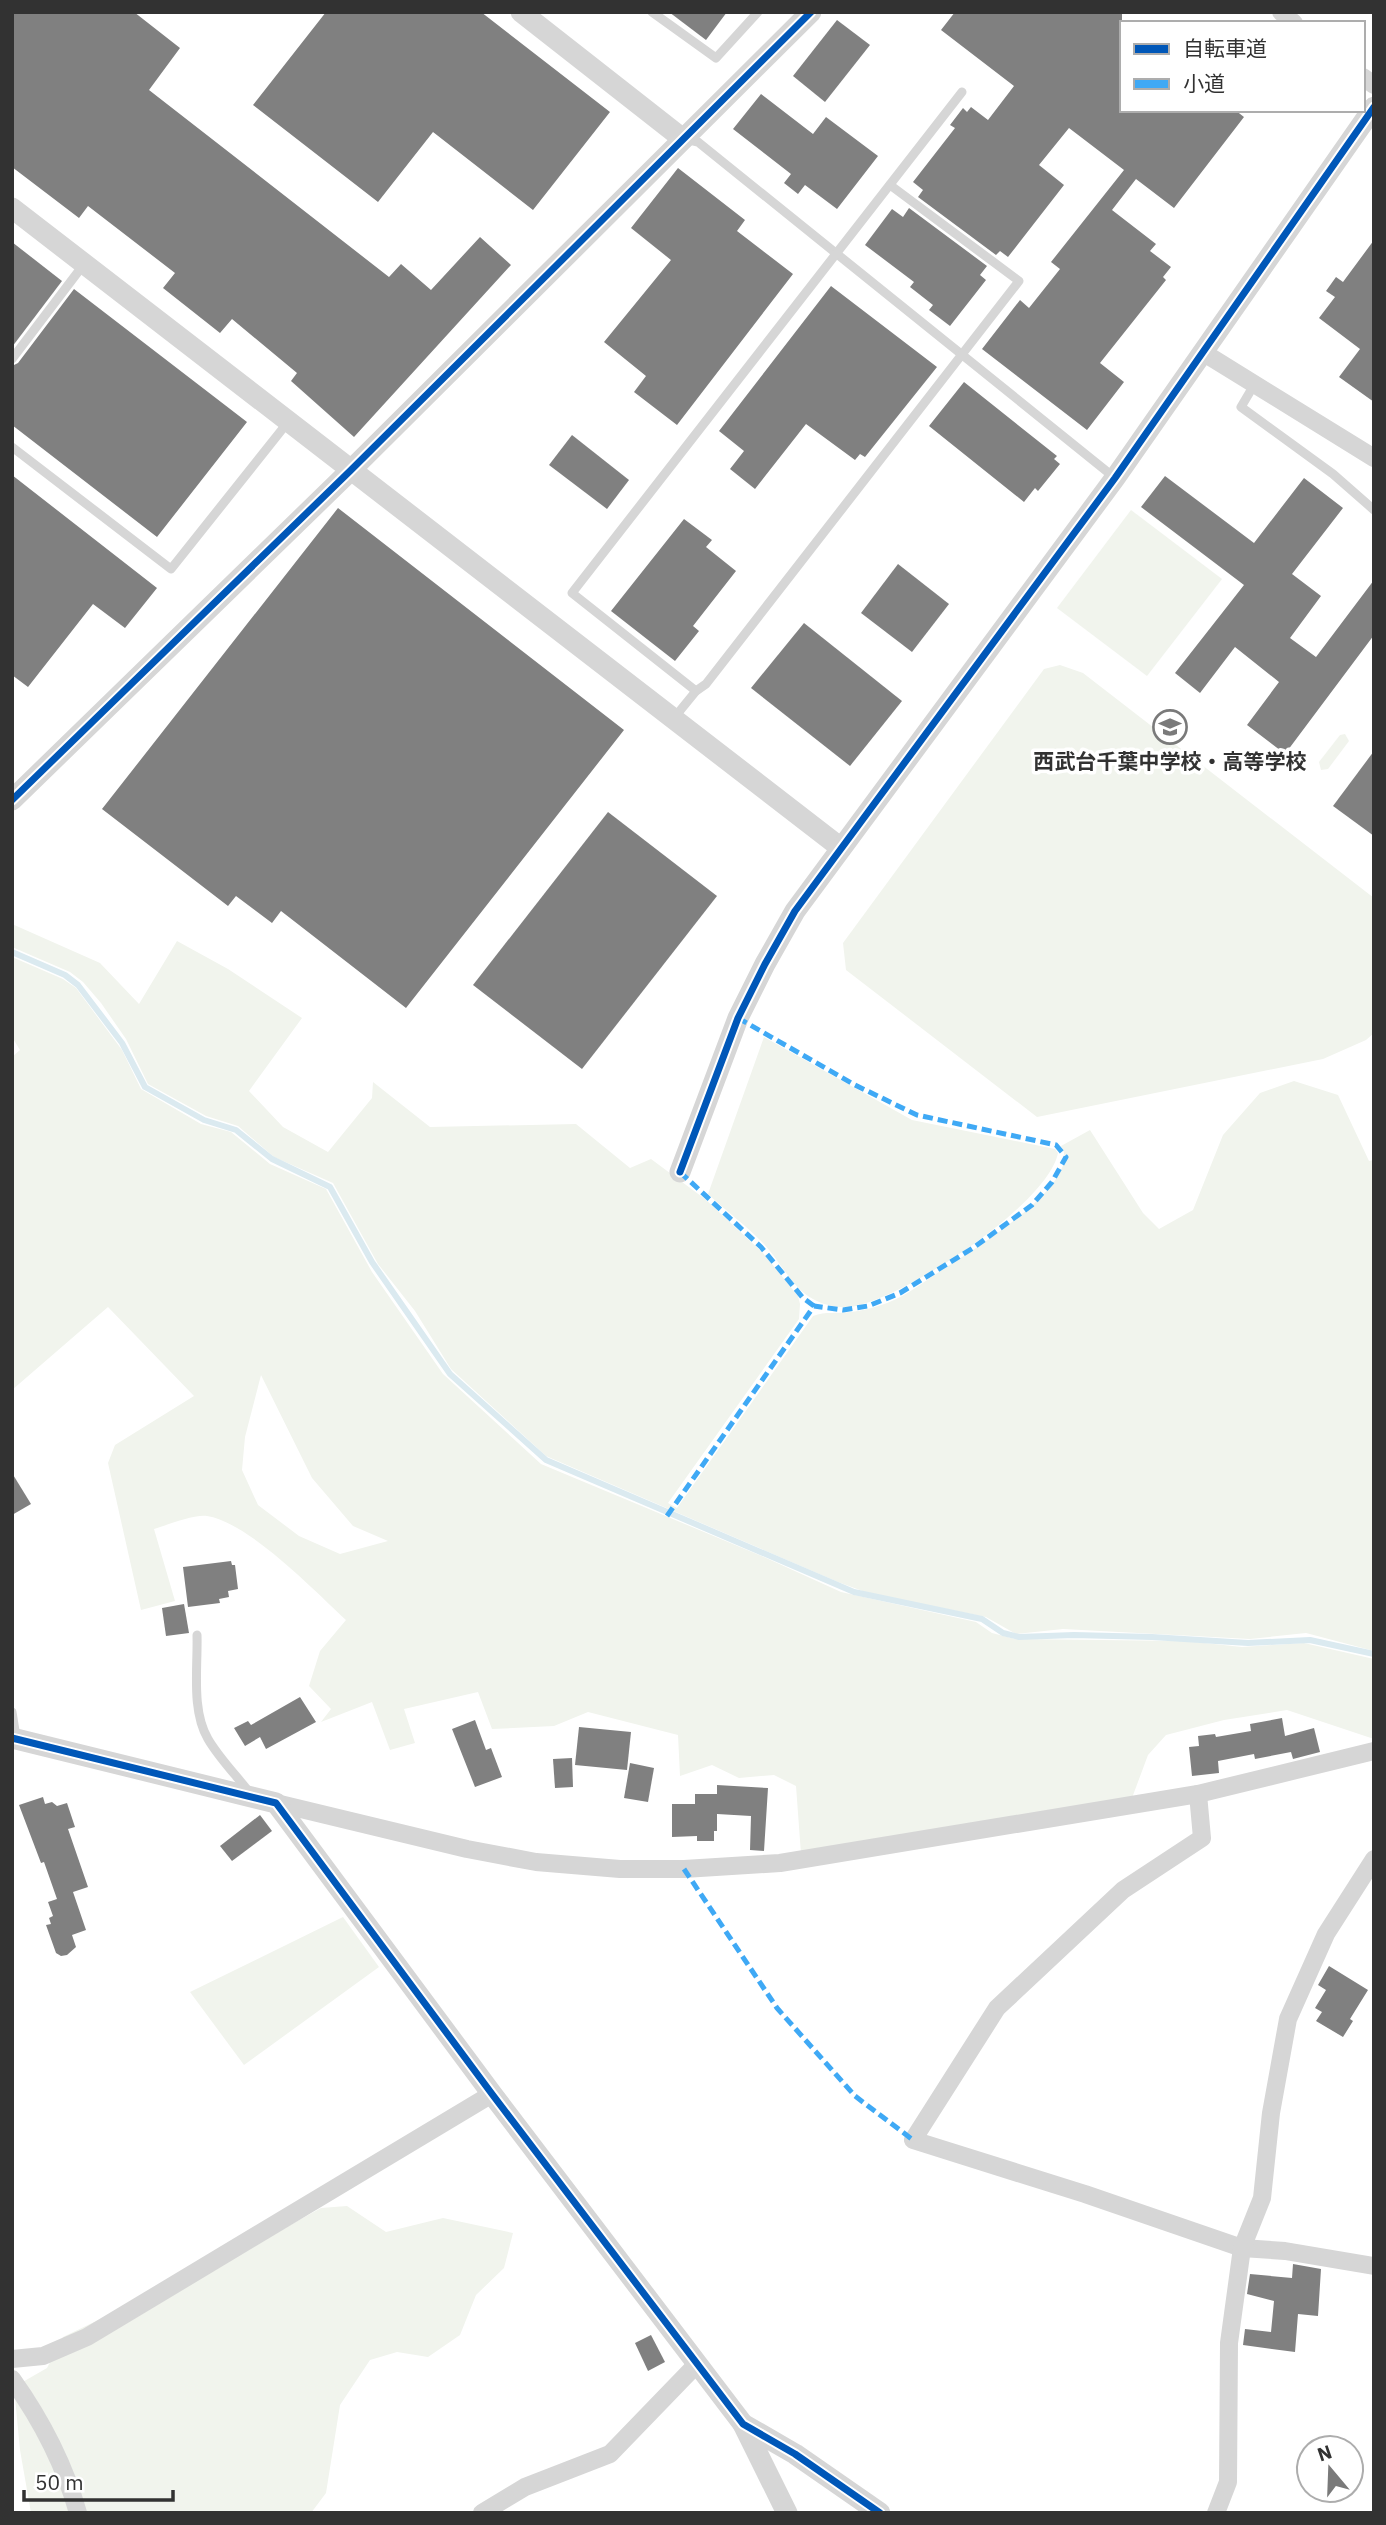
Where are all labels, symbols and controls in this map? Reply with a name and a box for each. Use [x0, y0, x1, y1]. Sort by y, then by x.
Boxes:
legend [1120, 21, 1365, 112]
text: 自転車道 [1183, 34, 1267, 62]
text: 小道 [1183, 69, 1225, 97]
school or university icon: 西武台千葉中学校・高等学校 [1151, 708, 1189, 746]
place label: 西武台千葉中学校・高等学校 [1034, 747, 1307, 775]
north arrow [1295, 2434, 1365, 2504]
text: N [1314, 2439, 1335, 2467]
scale bar [24, 2458, 173, 2502]
text: 50 m [35, 2468, 84, 2496]

